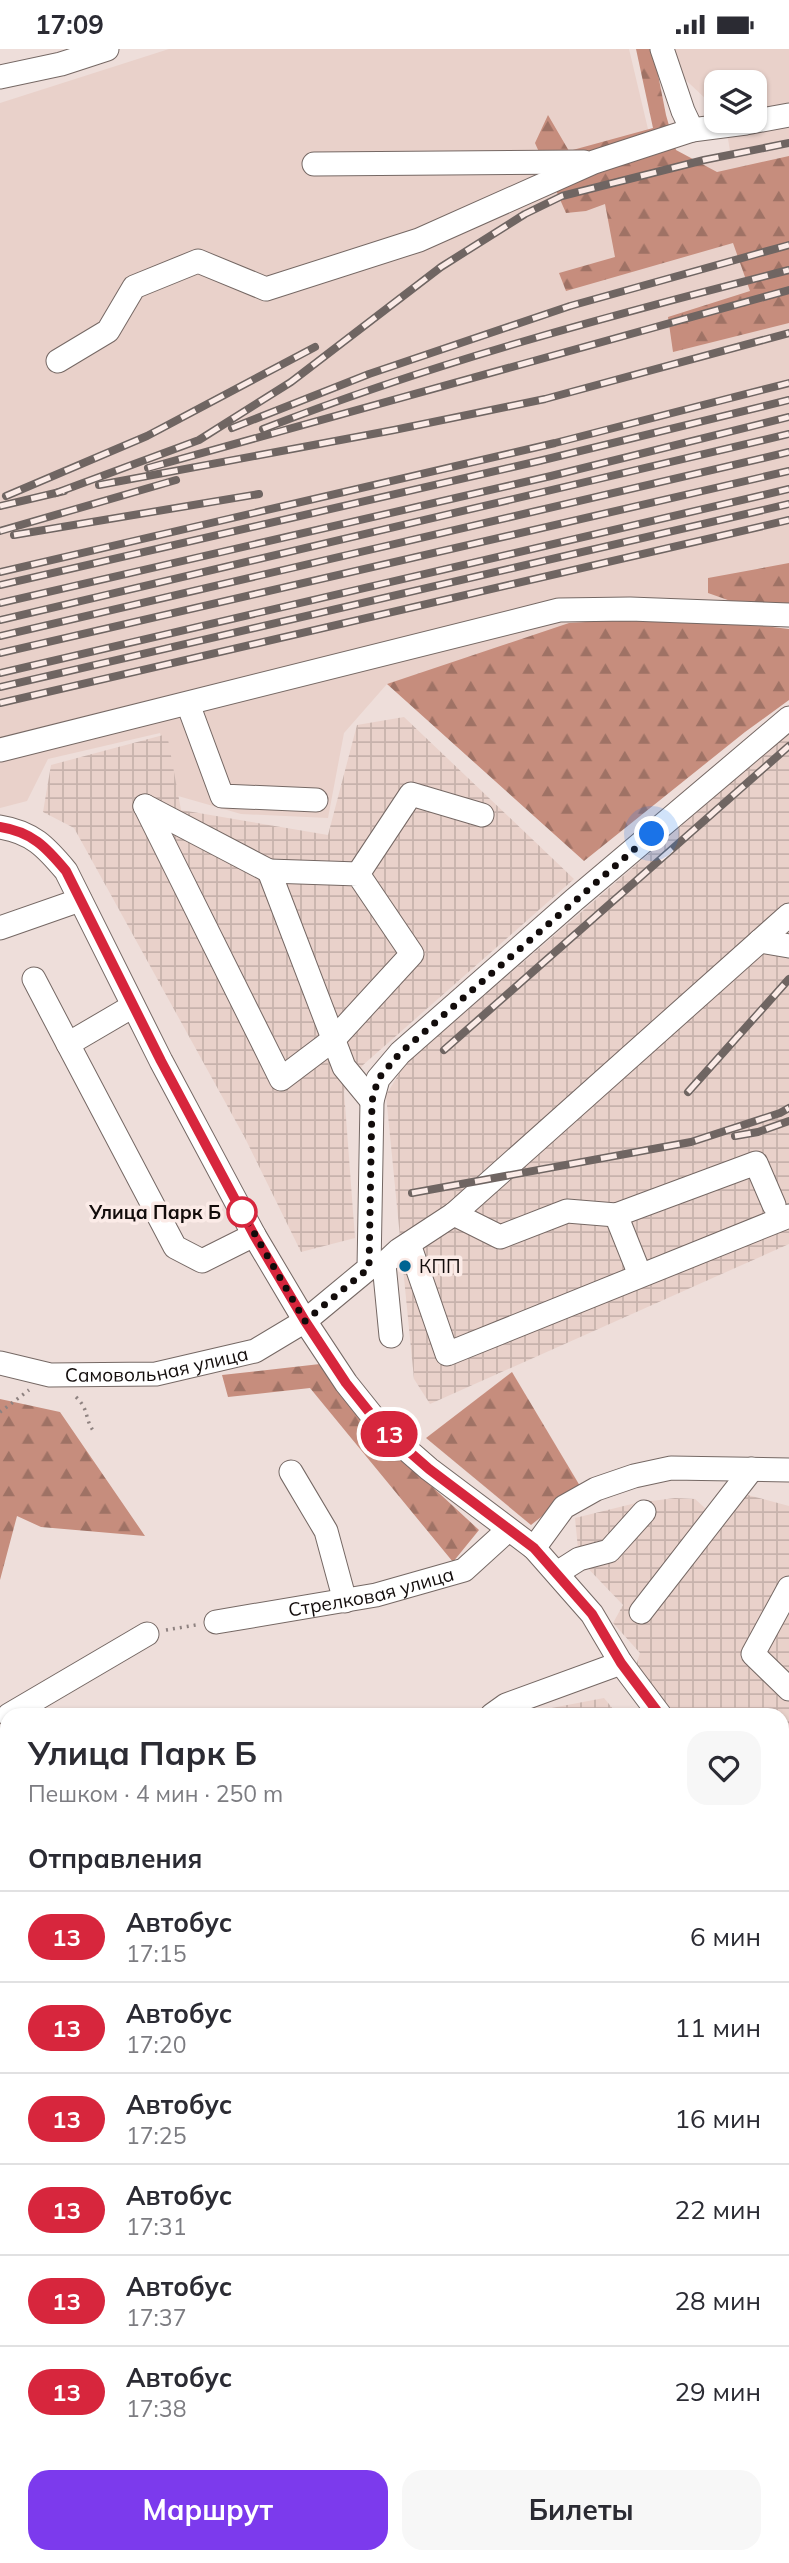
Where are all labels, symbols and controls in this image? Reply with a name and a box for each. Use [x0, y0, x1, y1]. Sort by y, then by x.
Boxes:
text: 17:09 [35, 8, 104, 41]
map controls [704, 70, 767, 133]
button: layers [704, 70, 767, 133]
your location [634, 816, 669, 851]
marker: Улица Парк Б [227, 1197, 257, 1227]
place label: Улица Парк Б [88, 1200, 221, 1224]
place label: КПП [419, 1254, 461, 1278]
marker: КПП [397, 1258, 413, 1274]
street label: Самовольная улица [65, 1341, 250, 1387]
line badge: 13 [358, 1411, 420, 1457]
text: 13 [375, 1419, 403, 1449]
street label: Стрелковая улица [286, 1561, 457, 1622]
button: heart [687, 1731, 761, 1805]
text: Улица Парк Б [28, 1732, 257, 1773]
text: Пешком · 4 мин · 250 m [28, 1779, 283, 1808]
text: Отправления [28, 1842, 202, 1875]
text: Автобус [126, 1906, 232, 1939]
text: 6 мин [690, 1920, 761, 1953]
text: 13 [52, 1922, 81, 1952]
text: 17:15 [126, 1939, 186, 1968]
text: Автобус [126, 1997, 232, 2030]
text: 11 мин [674, 2011, 761, 2044]
text: 13 [52, 2013, 81, 2043]
text: 17:20 [126, 2030, 186, 2059]
text: Автобус [126, 2088, 232, 2121]
text: 16 мин [674, 2102, 761, 2135]
text: 13 [52, 2104, 81, 2134]
text: 17:25 [126, 2121, 186, 2150]
text: Автобус [126, 2179, 232, 2212]
text: 22 мин [674, 2193, 761, 2226]
text: 13 [52, 2195, 81, 2225]
text: 17:31 [126, 2212, 186, 2241]
text: Автобус [126, 2270, 232, 2303]
text: 28 мин [674, 2284, 761, 2317]
text: 13 [52, 2286, 81, 2316]
text: 17:37 [126, 2303, 186, 2332]
text: Автобус [126, 2361, 232, 2394]
text: 29 мин [674, 2375, 761, 2408]
text: 13 [52, 2377, 81, 2407]
text: 17:38 [126, 2394, 186, 2423]
button: Маршрут [28, 2470, 388, 2550]
button: Билеты [402, 2470, 761, 2550]

